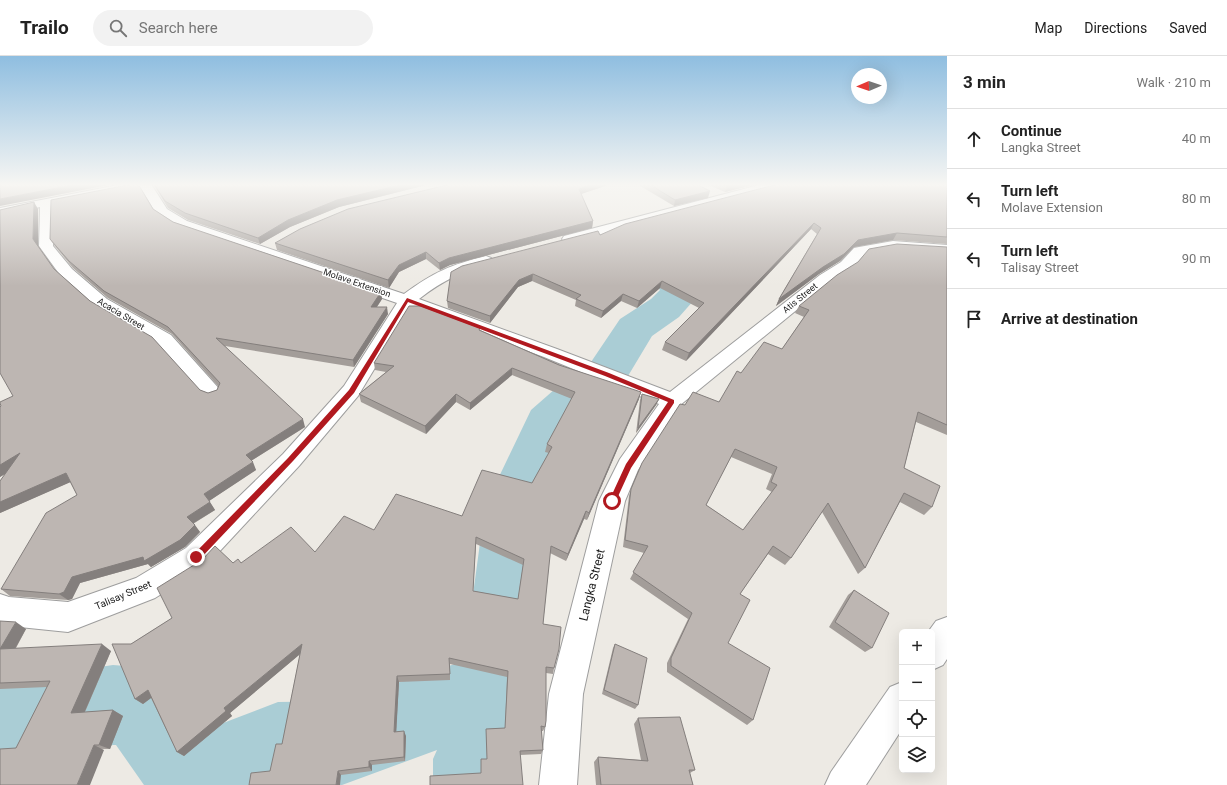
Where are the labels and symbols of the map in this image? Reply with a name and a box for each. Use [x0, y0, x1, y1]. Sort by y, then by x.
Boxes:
north arrow [851, 68, 887, 104]
street label: Molave Extension [322, 267, 392, 299]
street label: Atis Street [781, 281, 819, 315]
street label: Acacia Street [96, 296, 146, 332]
route start [603, 492, 621, 510]
route end [187, 548, 205, 566]
street label: Langka Street [576, 548, 608, 622]
street label: Talisay Street [93, 578, 153, 612]

